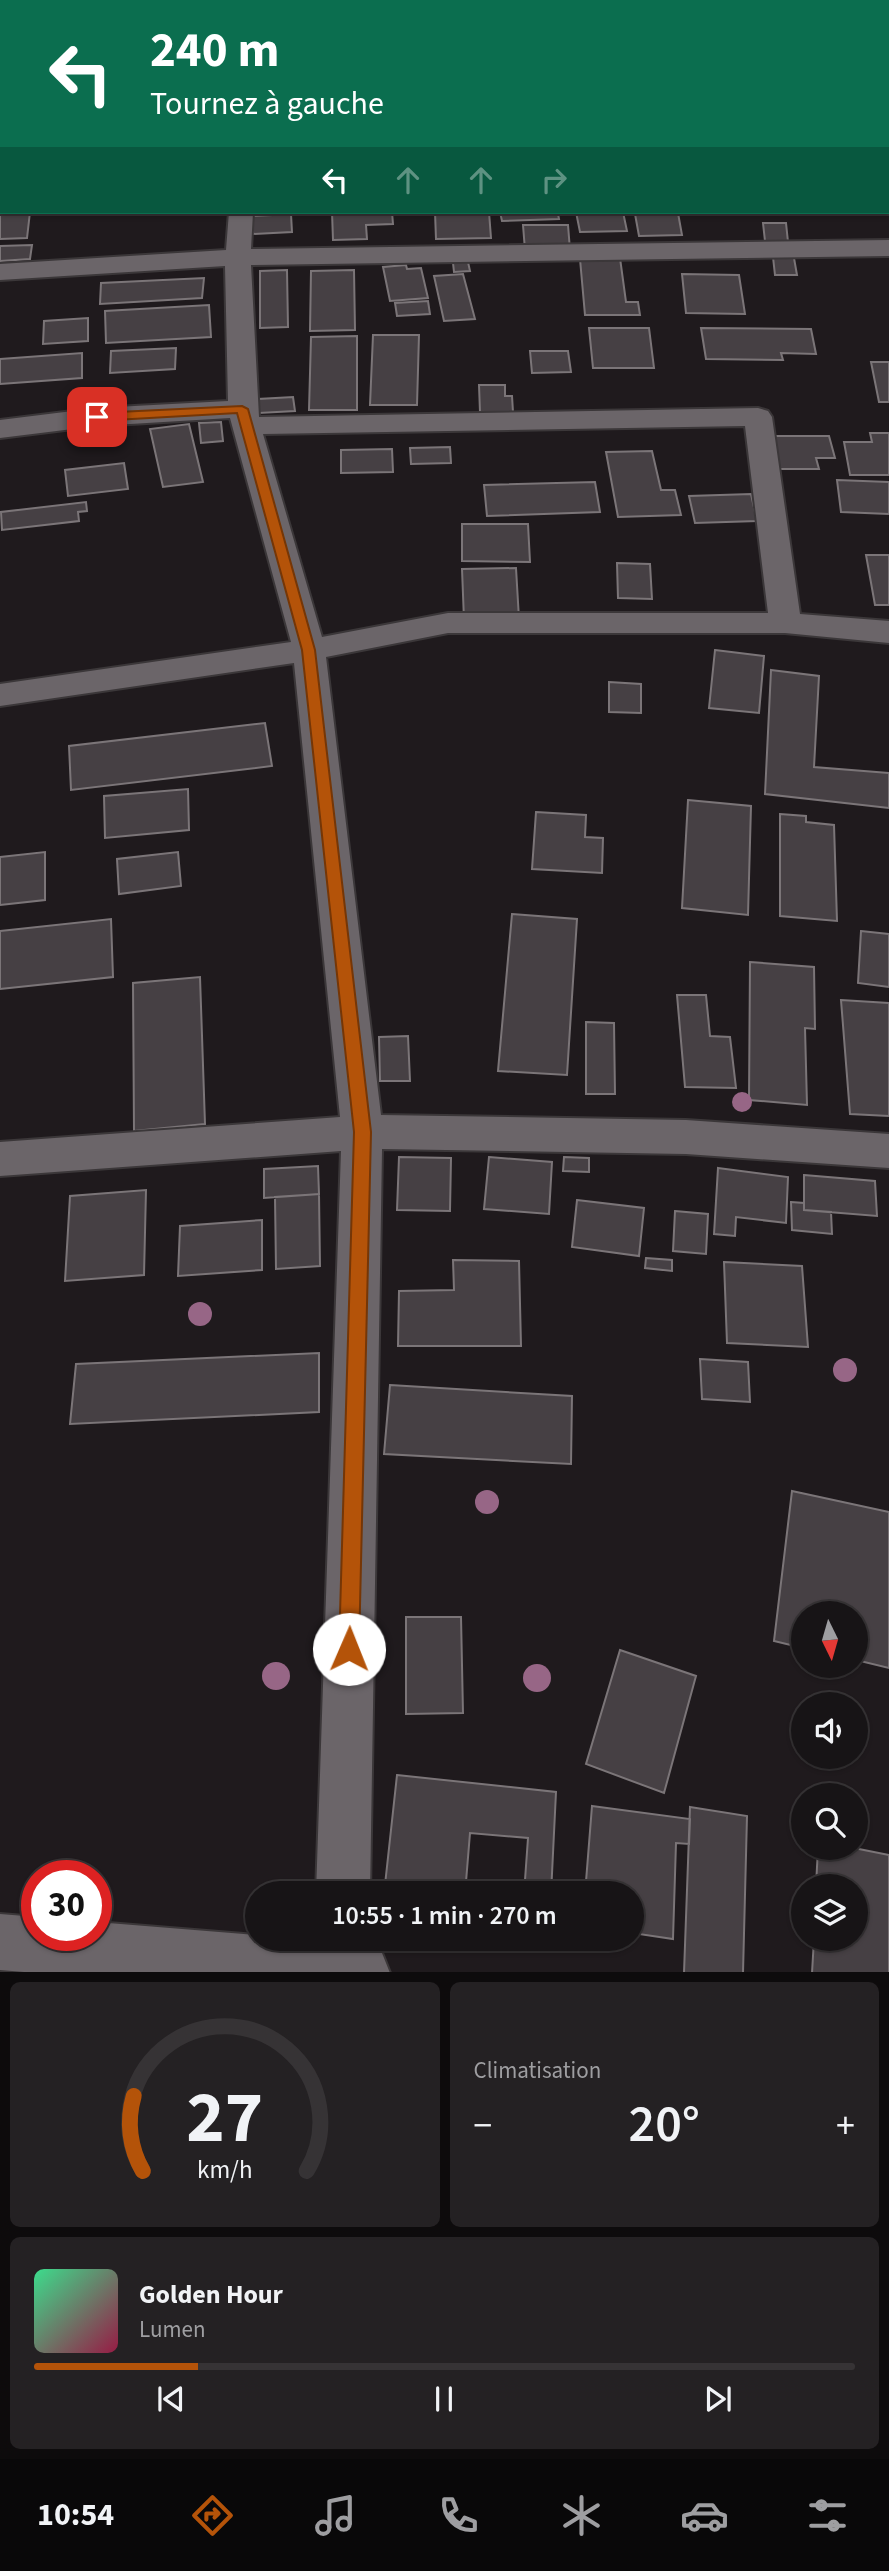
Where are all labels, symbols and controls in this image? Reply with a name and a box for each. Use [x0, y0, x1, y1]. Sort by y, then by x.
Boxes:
text: 240 m [150, 16, 279, 86]
icon: left [35, 28, 126, 119]
text: Tournez à gauche [150, 81, 384, 127]
icon: left [316, 161, 354, 199]
icon: ahead [389, 161, 427, 199]
icon: ahead [462, 161, 500, 199]
icon: right [535, 161, 573, 199]
pin [67, 387, 127, 447]
icon: arrive [78, 398, 116, 436]
north arrow [791, 1601, 868, 1678]
map controls [791, 1601, 868, 1951]
position arrow [312, 1612, 386, 1686]
button: sound [791, 1692, 868, 1769]
button: search [791, 1783, 868, 1860]
speed limit sign: 30 [21, 1860, 112, 1951]
button: layers [791, 1874, 868, 1951]
text: 10:55 · 1 min · 270 m [332, 1897, 557, 1934]
text: Climatisation [474, 2054, 601, 2087]
text: 27 [186, 2066, 263, 2170]
text: 20° [629, 2088, 700, 2162]
text: − [474, 2099, 492, 2153]
text: + [836, 2099, 855, 2153]
text: km/h [197, 2151, 253, 2187]
text: Golden Hour [139, 2276, 283, 2313]
text: Lumen [139, 2313, 206, 2346]
icon: previous [152, 2380, 190, 2418]
icon: pause [425, 2380, 463, 2418]
icon: next [699, 2380, 737, 2418]
icon: directions [188, 2491, 237, 2540]
icon: music [311, 2491, 360, 2540]
icon: phone [434, 2491, 483, 2540]
icon: climate [557, 2491, 606, 2540]
icon: car [680, 2491, 729, 2540]
icon: filters [803, 2491, 852, 2540]
text: 10:54 [37, 2492, 114, 2538]

